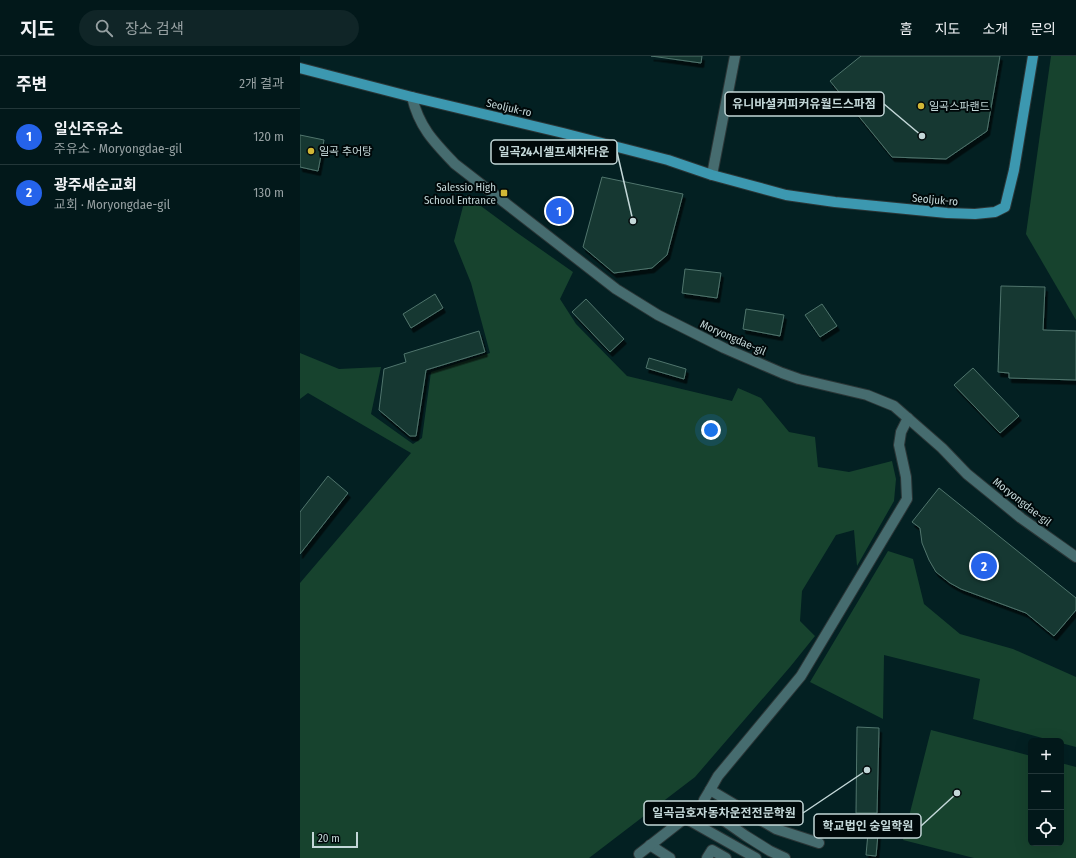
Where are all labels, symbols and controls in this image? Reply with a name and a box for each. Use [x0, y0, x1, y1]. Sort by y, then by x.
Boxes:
search box [79, 10, 359, 46]
icon: search [93, 17, 115, 39]
text: 지도 [20, 18, 55, 41]
text: 장소 검색 [125, 20, 184, 38]
text: 홈 [900, 21, 913, 38]
text: 지도 [935, 21, 960, 38]
text: 소개 [982, 21, 1008, 38]
text: 문의 [1030, 21, 1056, 38]
text: 주변 [16, 74, 47, 95]
text: 2개 결과 [239, 76, 284, 91]
callout: 유니바셜커피커유월드스파점 [725, 92, 884, 116]
street label: Seoljuk-ro [485, 96, 533, 120]
text: 유니바셜커피커유월드스파점 [732, 97, 876, 111]
place label: 일곡스파랜드 [929, 100, 990, 113]
marker: 일곡스파랜드 [916, 101, 926, 111]
text: 일신주유소 [54, 120, 123, 138]
text: 1 [26, 129, 32, 144]
text: 120 m [253, 129, 284, 144]
callout: 일곡24시셀프세차타운 [491, 140, 617, 164]
text: 주유소 · Moryongdae-gil [54, 141, 182, 156]
place label: 일곡 추어탕 [319, 145, 372, 158]
text: 일곡24시셀프세차타운 [499, 145, 609, 159]
marker: 일곡 추어탕 [306, 146, 316, 156]
text: 광주새순교회 [54, 176, 137, 194]
place label: Salessio High School Entrance [424, 181, 496, 207]
text: 2 [26, 185, 32, 200]
text: 130 m [253, 185, 284, 200]
marker: Salessio High School Entrance [499, 188, 509, 198]
street label: Seoljuk-ro [911, 192, 959, 209]
pin: 1 [546, 196, 572, 226]
text: 교회 · Moryongdae-gil [54, 197, 170, 212]
street label: Moryongdae-gil [698, 318, 768, 358]
your location [701, 420, 721, 440]
street label: Moryongdae-gil [990, 475, 1054, 529]
pin: 2 [971, 551, 997, 581]
map controls [1028, 738, 1064, 846]
button: + [1028, 738, 1064, 774]
button: − [1028, 774, 1064, 810]
callout: 일곡금호자동차운전전문학원 [644, 801, 803, 825]
text: 일곡금호자동차운전전문학원 [652, 806, 796, 820]
button: locate [1028, 810, 1064, 846]
callout: 학교법인 숭일학원 [814, 814, 921, 838]
text: 학교법인 숭일학원 [823, 819, 913, 833]
scale bar [312, 830, 358, 849]
text: 20 m [318, 832, 340, 845]

